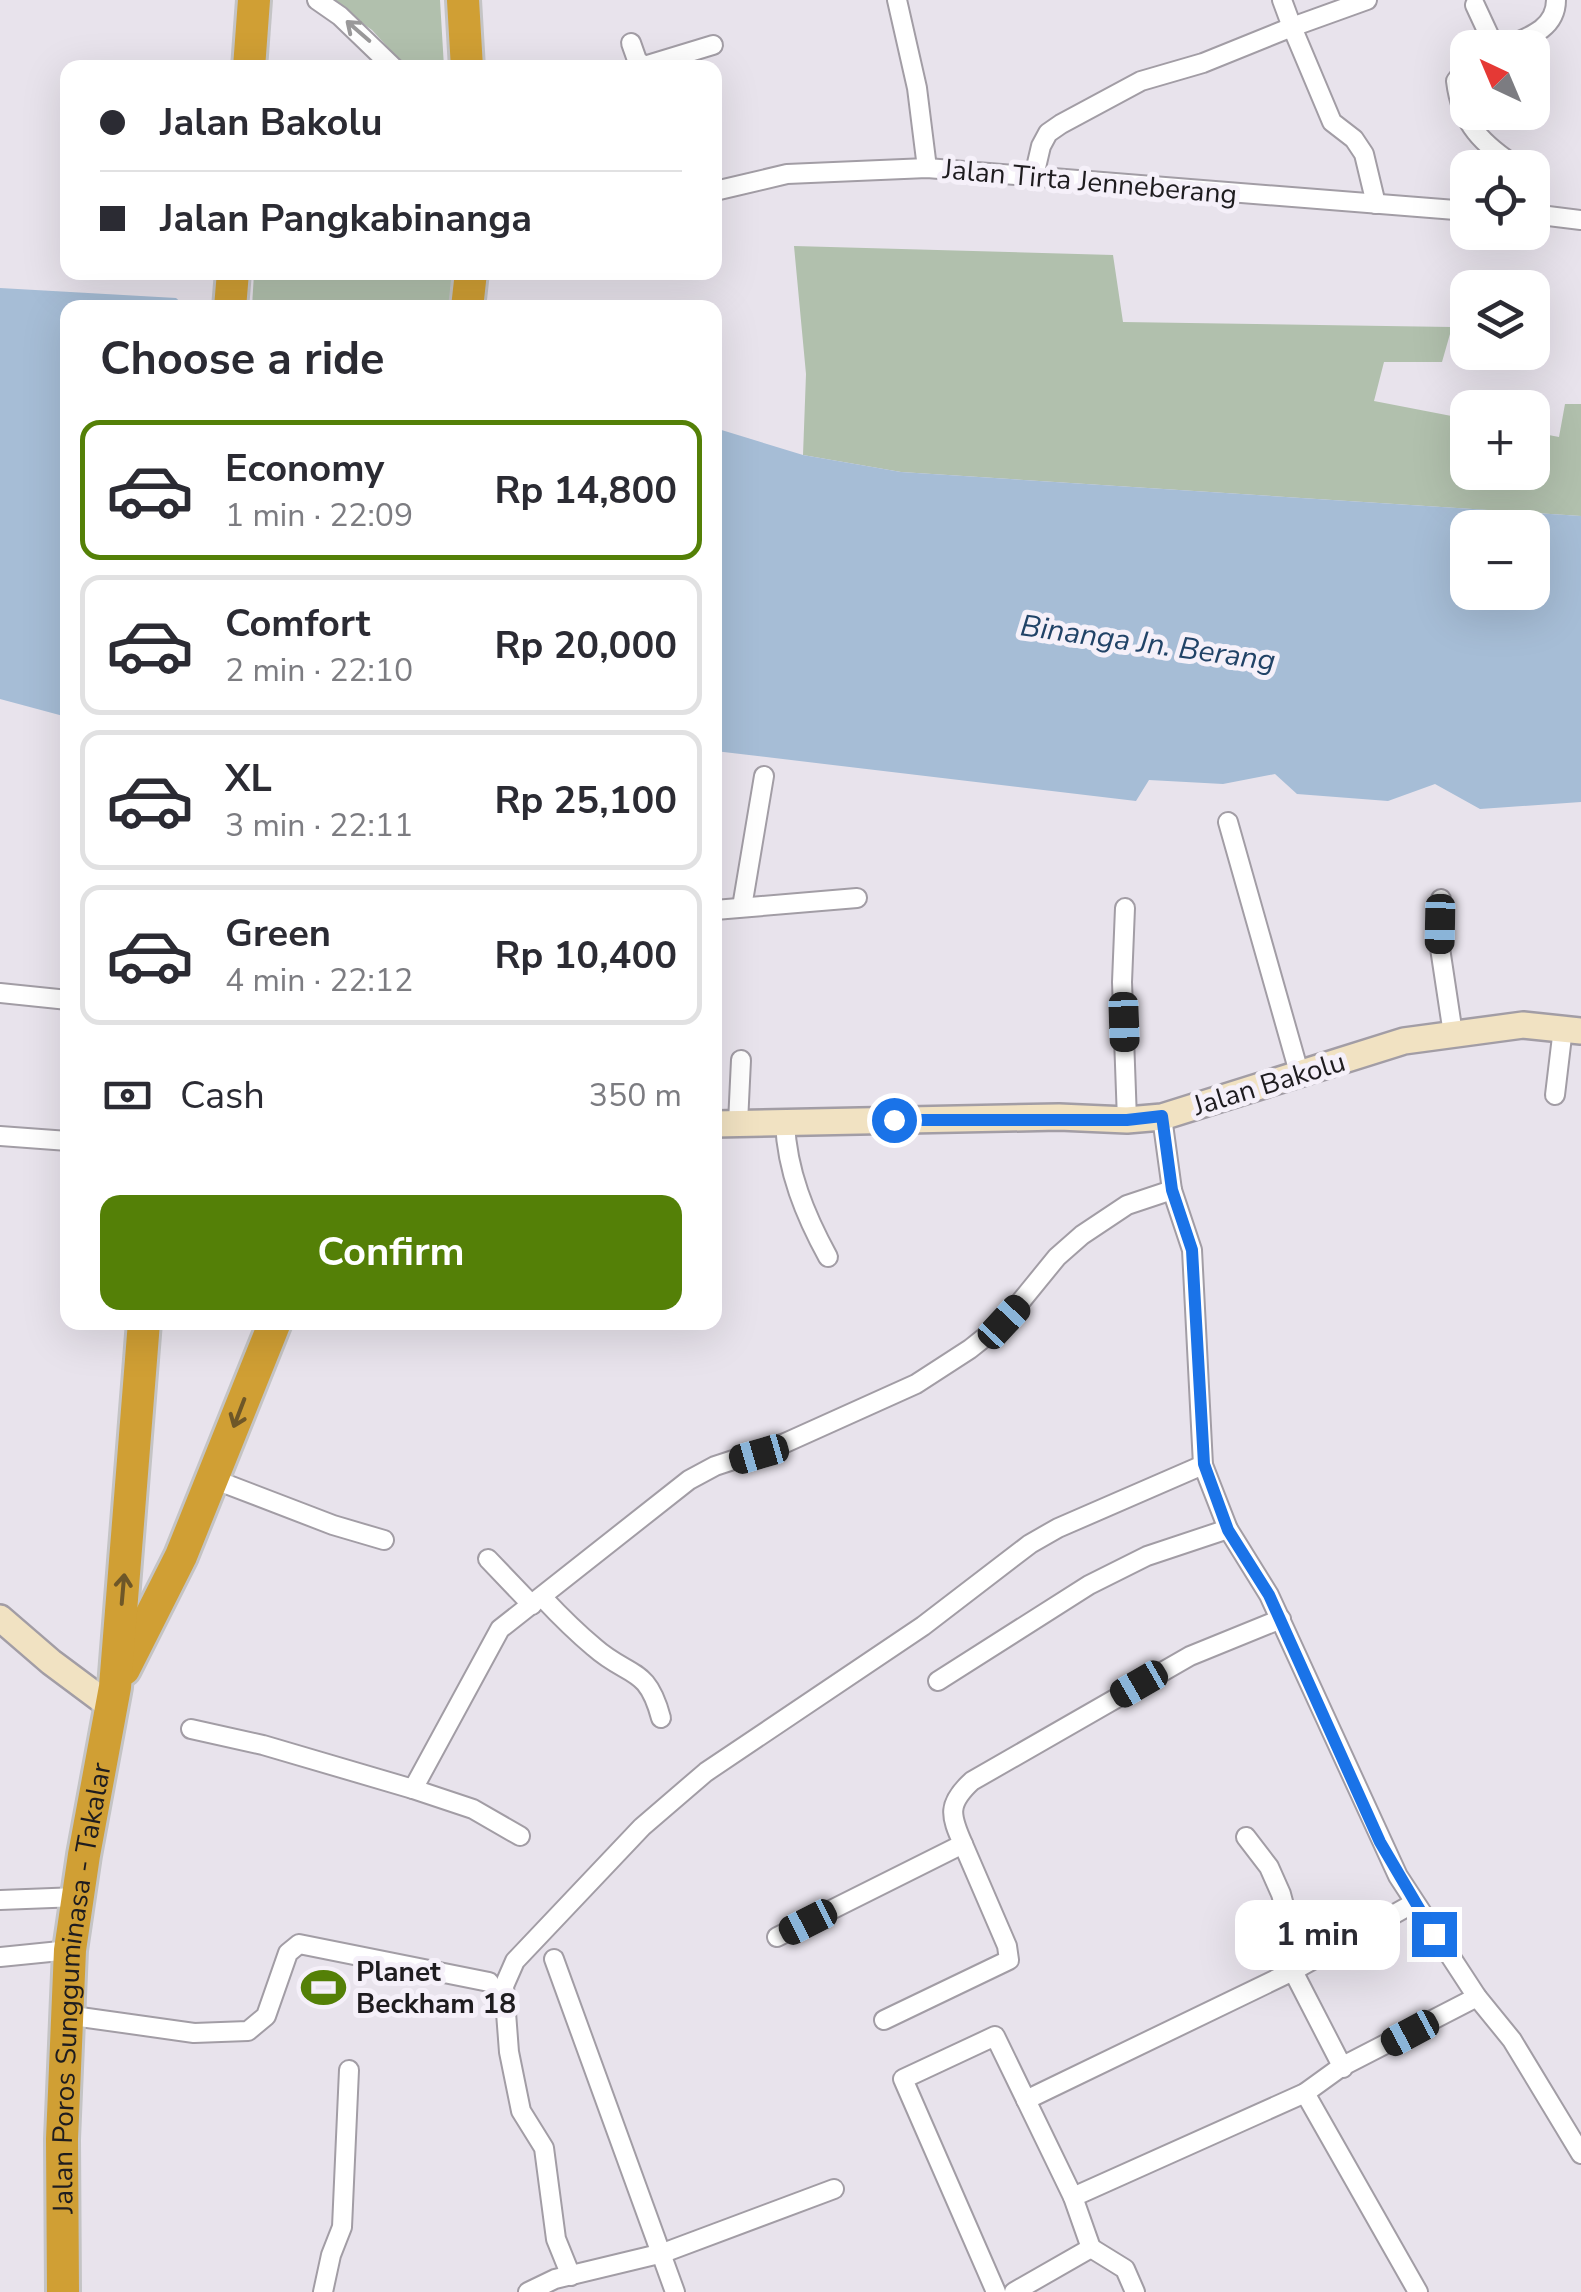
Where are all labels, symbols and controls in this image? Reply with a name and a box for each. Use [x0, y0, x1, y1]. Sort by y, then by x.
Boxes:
one-way arrow [346, 20, 371, 43]
north arrow [1450, 30, 1550, 130]
map controls [1450, 30, 1550, 610]
text: Jalan Bakolu [160, 97, 383, 148]
street label: Jalan Tirta Jenneberang [940, 150, 1239, 214]
button: locate [1450, 150, 1550, 250]
text: Jalan Pangkabinanga [160, 193, 532, 244]
button: layers [1450, 270, 1550, 370]
text: Choose a ride [100, 329, 385, 390]
button: + [1450, 390, 1550, 490]
text: Economy [225, 443, 384, 494]
icon: car [105, 445, 195, 535]
text: Rp 14,800 [494, 465, 677, 516]
text: 1 min · 22:09 [225, 494, 413, 537]
button: − [1450, 510, 1550, 610]
text: Comfort [225, 598, 370, 649]
icon: car [105, 600, 195, 690]
water label: Binanga Jn. Berang [1018, 605, 1278, 682]
text: Rp 20,000 [494, 620, 677, 671]
text: 2 min · 22:10 [225, 649, 413, 692]
text: XL [225, 753, 272, 804]
icon: car [105, 755, 195, 845]
text: Rp 25,100 [494, 775, 677, 826]
text: 3 min · 22:11 [225, 804, 413, 847]
car [1424, 894, 1456, 954]
text: Green [225, 908, 331, 959]
icon: car [105, 910, 195, 1000]
text: Rp 10,400 [494, 930, 677, 981]
text: 4 min · 22:12 [225, 959, 413, 1002]
car [1108, 991, 1140, 1053]
street label: Jalan Bakolu [1188, 1043, 1350, 1125]
icon: cash [100, 1068, 155, 1123]
text: Cash [180, 1070, 265, 1121]
text: 350 m [589, 1074, 682, 1117]
route start [872, 1098, 917, 1143]
button: Confirm [100, 1195, 682, 1310]
car [973, 1290, 1035, 1354]
one-way arrow [229, 1397, 247, 1428]
car [726, 1431, 792, 1477]
one-way arrow [114, 1574, 133, 1606]
car [1106, 1656, 1172, 1712]
street label: Jalan Poros Sungguminasa - Takalar [44, 1760, 121, 2215]
car [774, 1895, 842, 1949]
callout: 1 min [1234, 1899, 1399, 1969]
route end [1412, 1912, 1457, 1957]
text: 1 min [1276, 1913, 1359, 1956]
place label: Planet Beckham 18 [356, 1953, 516, 2023]
sports icon: Planet Beckham 18 [299, 1963, 347, 2011]
car [1376, 2006, 1444, 2060]

